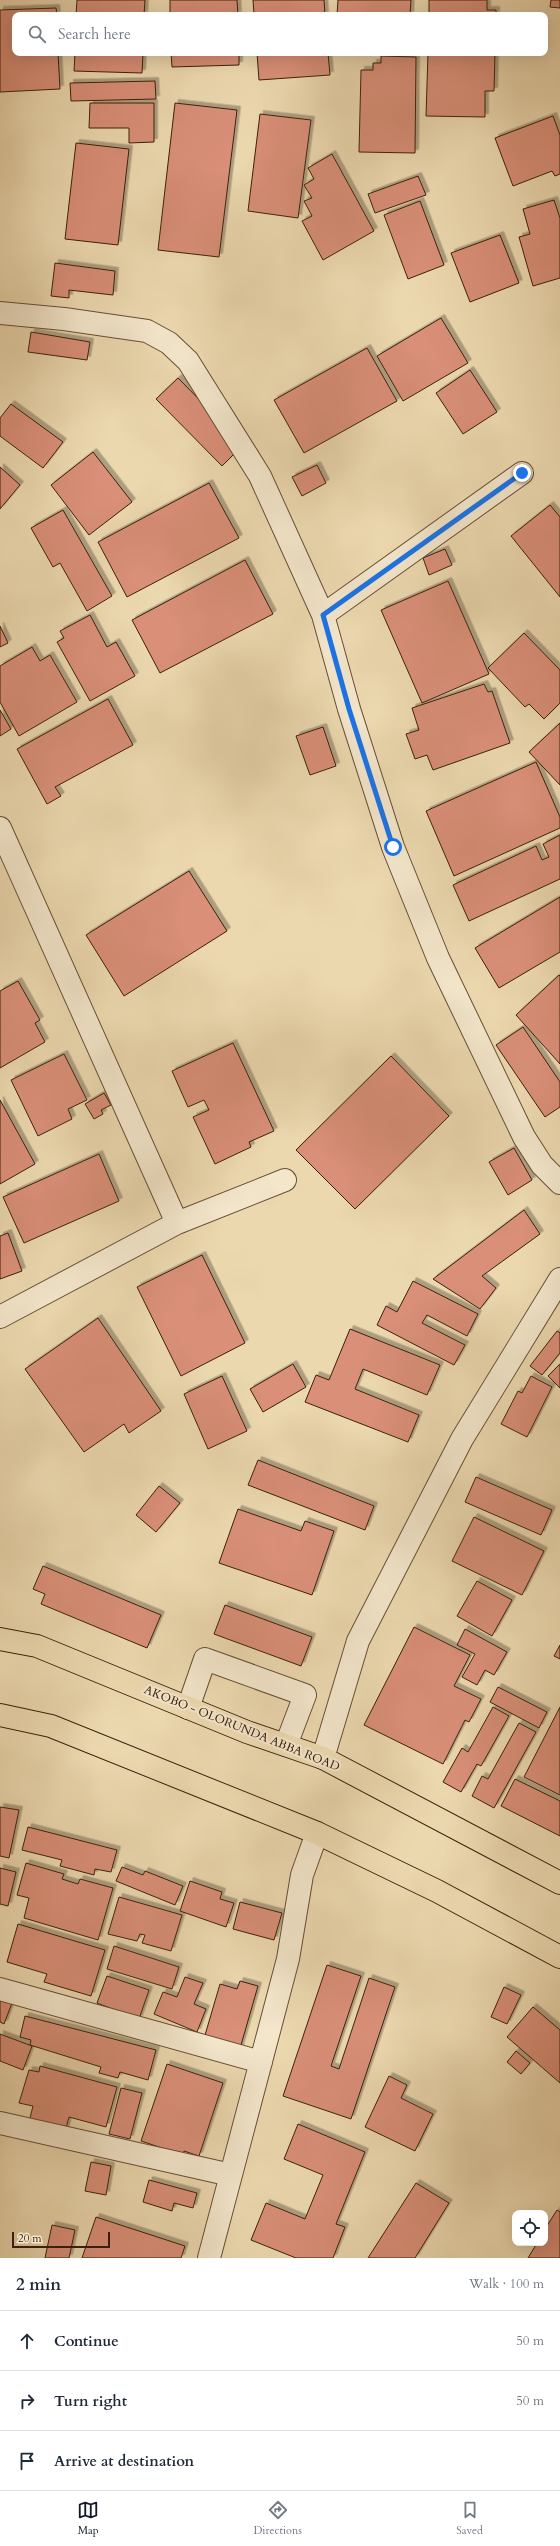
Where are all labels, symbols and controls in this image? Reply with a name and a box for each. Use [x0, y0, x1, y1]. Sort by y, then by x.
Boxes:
search box [12, 12, 548, 56]
icon: search [26, 23, 48, 45]
text: Search here [58, 24, 131, 44]
route end [513, 464, 531, 482]
route start [384, 838, 402, 856]
street label: AKOBO - OLORUNDA ABBA ROAD [142, 1681, 342, 1775]
map controls [512, 2210, 548, 2246]
button: locate [512, 2210, 548, 2246]
scale bar [12, 2230, 110, 2249]
text: 20 m [18, 2231, 42, 2246]
text: 2 min [16, 2273, 61, 2296]
text: Walk · 100 m [469, 2275, 544, 2293]
icon: ahead [16, 2330, 38, 2352]
text: Continue [54, 2331, 119, 2351]
text: 50 m [516, 2332, 544, 2350]
icon: right [16, 2390, 38, 2412]
text: Turn right [54, 2391, 127, 2411]
text: 50 m [516, 2392, 544, 2410]
icon: arrive [16, 2450, 38, 2472]
text: Arrive at destination [54, 2451, 194, 2471]
tab: Map [77, 2499, 99, 2538]
tab: Directions [253, 2499, 302, 2538]
tab: Saved [456, 2499, 483, 2538]

